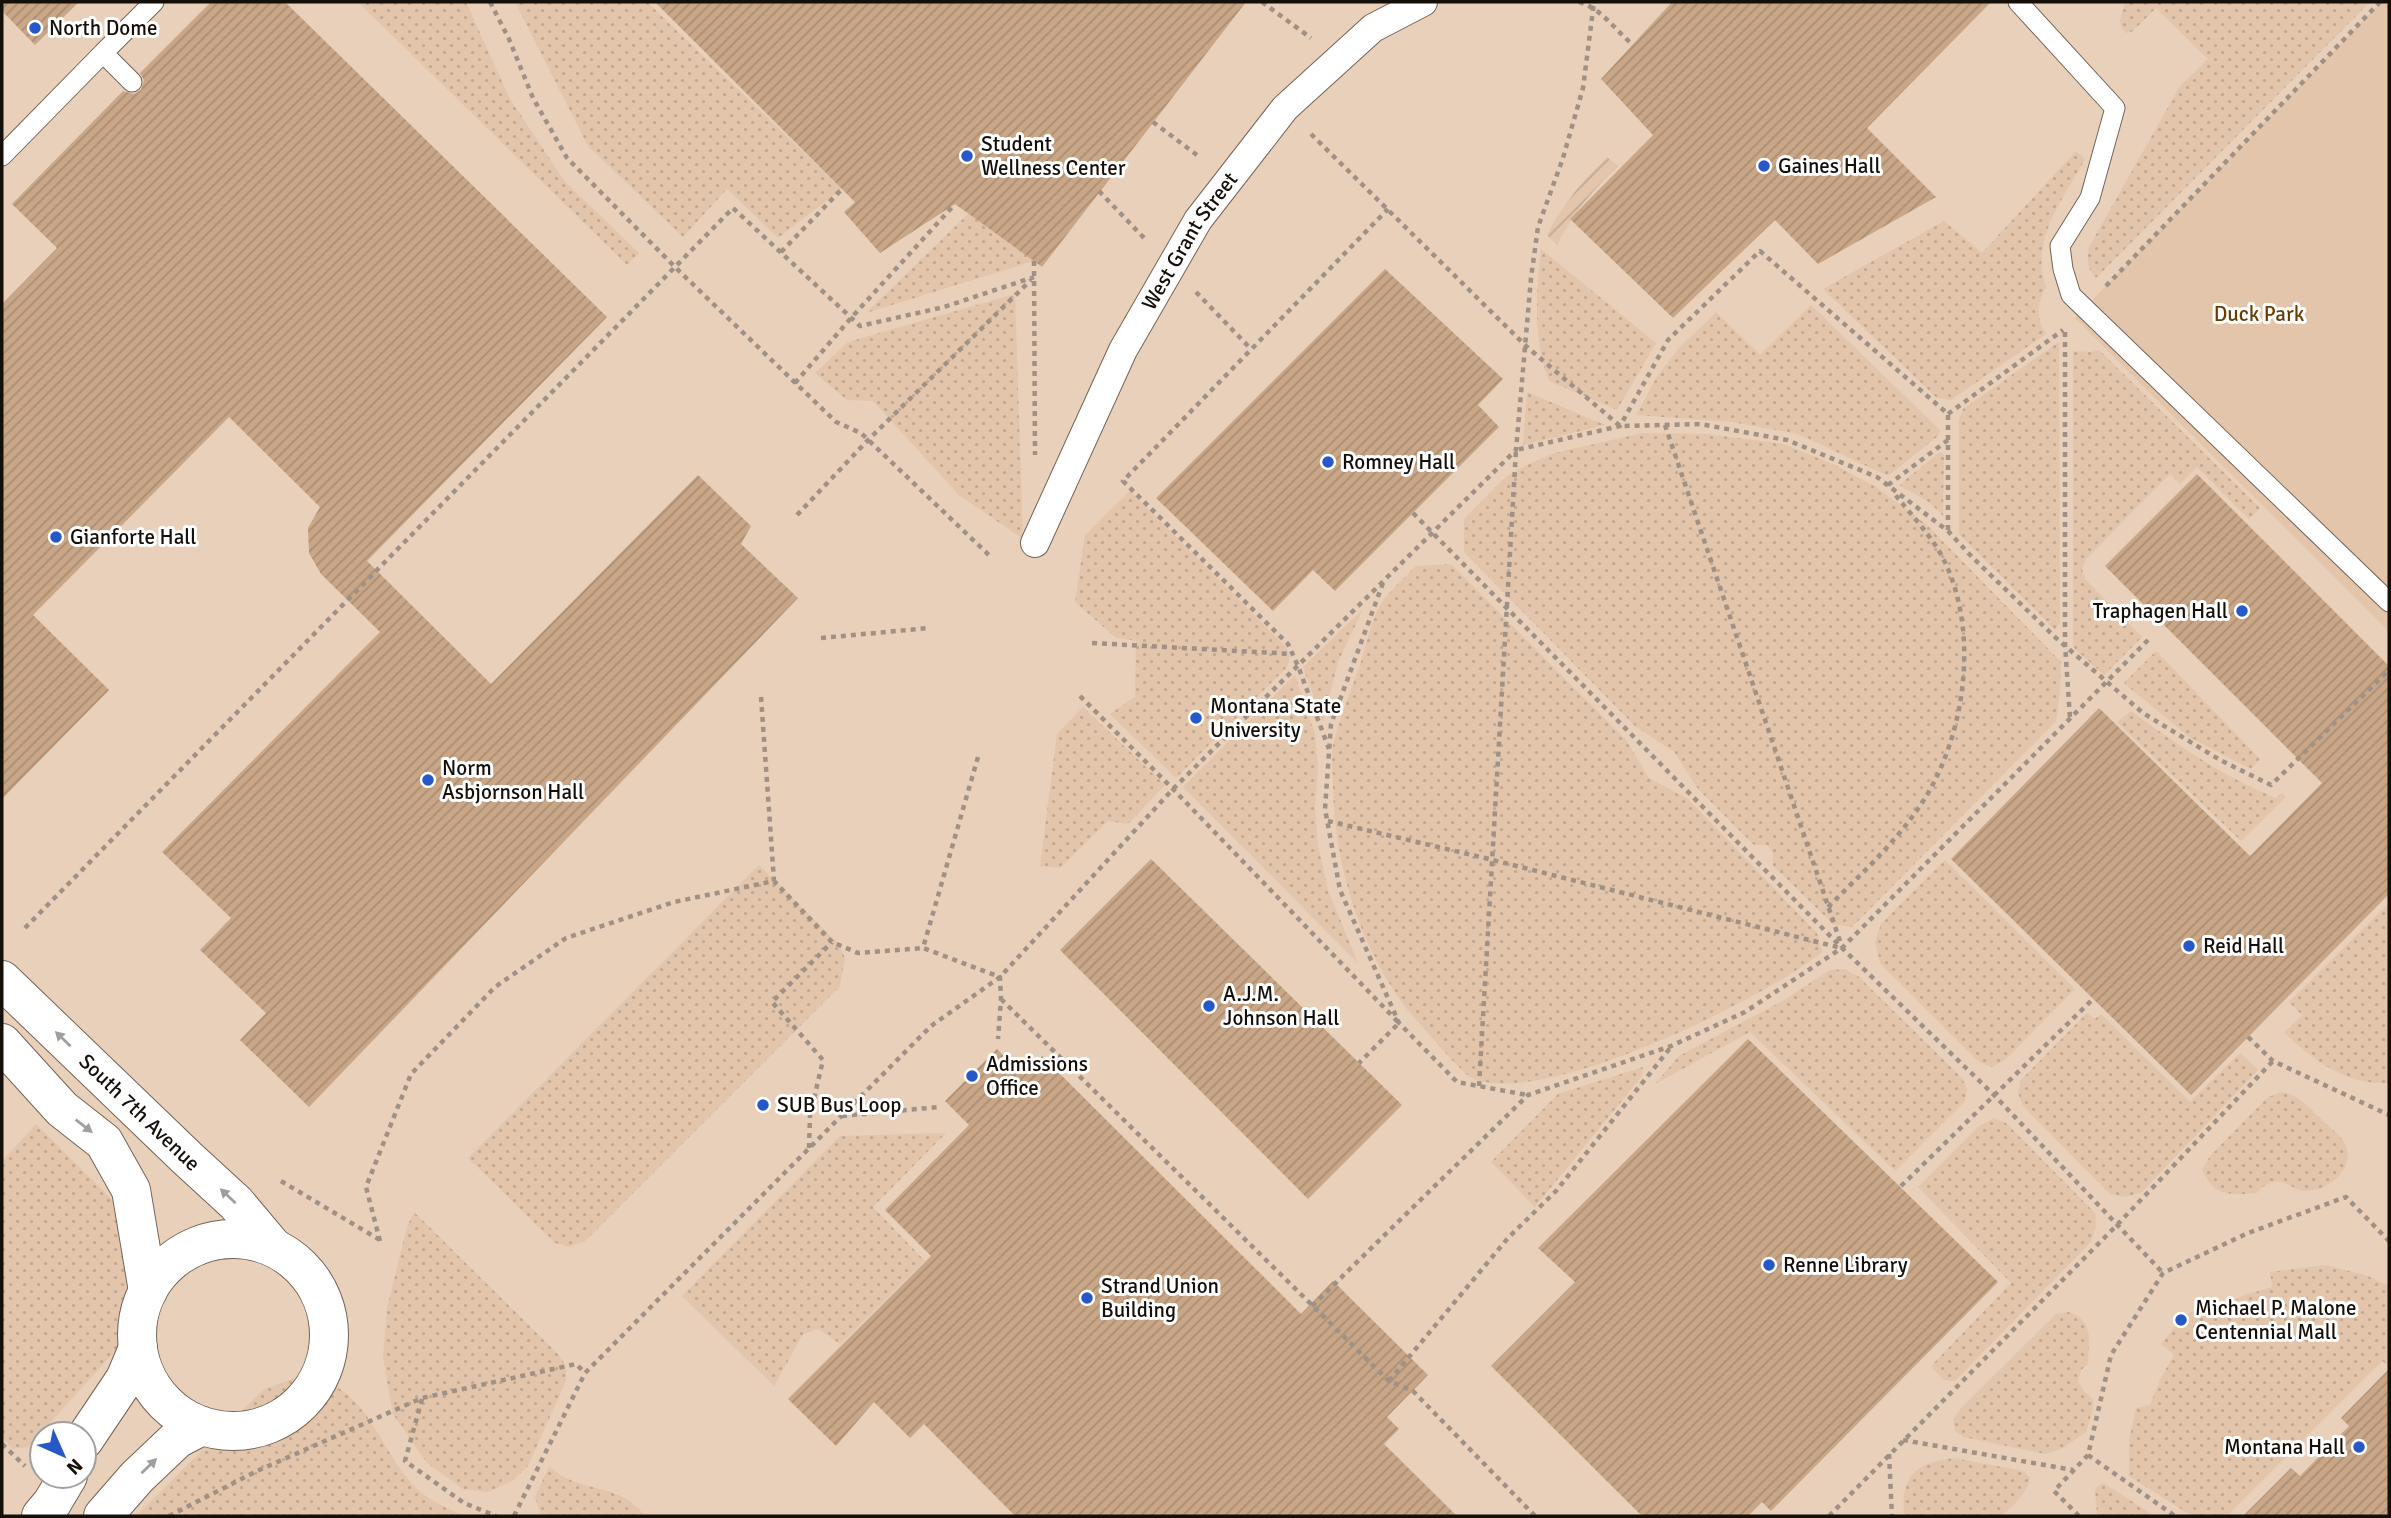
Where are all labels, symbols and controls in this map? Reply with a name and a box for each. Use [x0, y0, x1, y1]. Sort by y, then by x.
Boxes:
place label: North Dome [49, 15, 158, 41]
marker: North Dome [27, 20, 43, 36]
place label: Student Wellness Center [981, 131, 1126, 181]
marker: Student Wellness Center [959, 148, 975, 164]
place label: Gaines Hall [1778, 153, 1881, 179]
marker: Gaines Hall [1756, 158, 1772, 174]
street label: West Grant Street [1136, 167, 1243, 314]
park label: Duck Park [2214, 301, 2305, 327]
place label: Romney Hall [1342, 449, 1455, 475]
marker: Romney Hall [1320, 454, 1336, 470]
place label: Gianforte Hall [70, 524, 196, 550]
marker: Gianforte Hall [48, 529, 64, 545]
place label: Traphagen Hall [2093, 598, 2228, 624]
marker: Traphagen Hall [2234, 603, 2250, 619]
place label: Montana State University [1210, 693, 1341, 743]
marker: Montana State University [1188, 710, 1204, 726]
place label: Norm Asbjornson Hall [442, 755, 584, 805]
marker: Norm Asbjornson Hall [420, 772, 436, 788]
place label: Reid Hall [2203, 933, 2284, 959]
marker: Reid Hall [2181, 938, 2197, 954]
place label: A.J.M. Johnson Hall [1223, 981, 1339, 1031]
marker: A.J.M. Johnson Hall [1201, 998, 1217, 1014]
one-way arrow [55, 1032, 72, 1048]
street label: South 7th Avenue [74, 1048, 206, 1177]
place label: Admissions Office [986, 1051, 1088, 1101]
marker: Admissions Office [964, 1068, 980, 1084]
place label: SUB Bus Loop [777, 1092, 901, 1118]
marker: SUB Bus Loop [755, 1097, 771, 1113]
one-way arrow [75, 1119, 93, 1134]
one-way arrow [220, 1188, 237, 1204]
place label: Renne Library [1783, 1252, 1908, 1278]
marker: Renne Library [1761, 1257, 1777, 1273]
place label: Strand Union Building [1101, 1273, 1219, 1323]
marker: Strand Union Building [1079, 1290, 1095, 1306]
place label: Michael P. Malone Centennial Mall [2195, 1295, 2357, 1345]
marker: Michael P. Malone Centennial Mall [2173, 1312, 2189, 1328]
north arrow [28, 1420, 98, 1490]
place label: Montana Hall [2224, 1434, 2345, 1460]
marker: Montana Hall [2351, 1439, 2367, 1455]
text: N [61, 1453, 87, 1479]
one-way arrow [140, 1459, 157, 1475]

